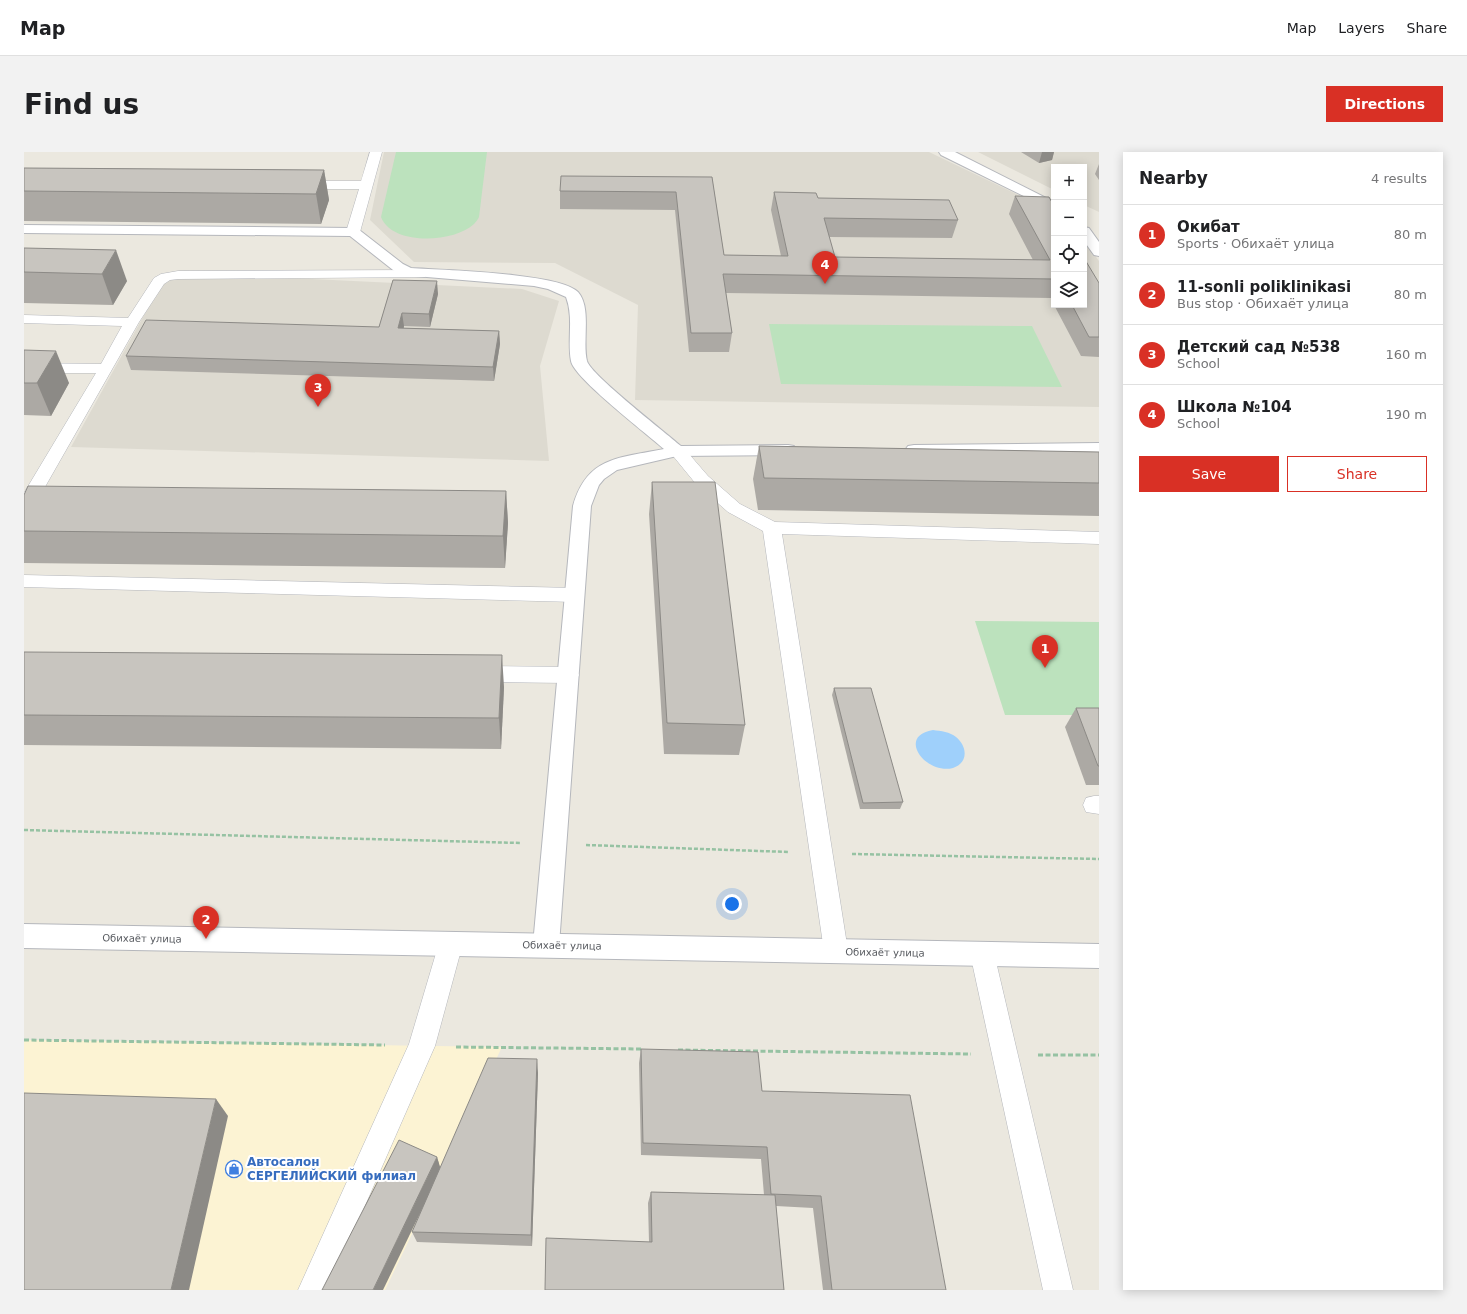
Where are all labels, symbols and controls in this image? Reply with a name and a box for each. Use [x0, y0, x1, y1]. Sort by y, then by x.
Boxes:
text: Map [20, 17, 65, 39]
text: Map [1287, 20, 1316, 36]
text: Layers [1338, 20, 1385, 36]
text: Share [1407, 20, 1447, 36]
button: Directions [1326, 86, 1443, 122]
text: Find us [24, 88, 139, 121]
map controls [1051, 164, 1087, 308]
button: + [1051, 164, 1087, 200]
text: Nearby [1139, 168, 1208, 188]
text: 4 results [1371, 171, 1427, 186]
button: − [1051, 200, 1087, 236]
text: Окибат [1177, 218, 1240, 236]
text: 1 [1147, 227, 1157, 242]
text: 80 m [1394, 227, 1427, 242]
button: locate [1051, 236, 1087, 272]
text: Sports · Обихаёт улица [1177, 236, 1334, 251]
pin: 4 [812, 251, 838, 284]
button: layers [1051, 272, 1087, 308]
text: 11-sonli poliklinikasi [1177, 278, 1351, 296]
text: 2 [1147, 287, 1157, 302]
text: 80 m [1394, 287, 1427, 302]
text: Bus stop · Обихаёт улица [1177, 296, 1349, 311]
text: Детский сад №538 [1177, 338, 1340, 356]
text: 3 [1147, 347, 1157, 362]
text: 160 m [1385, 347, 1427, 362]
text: School [1177, 356, 1220, 371]
pin: 3 [305, 374, 331, 407]
text: Школа №104 [1177, 398, 1292, 416]
text: 4 [1147, 407, 1157, 422]
text: 190 m [1385, 407, 1427, 422]
text: School [1177, 416, 1220, 431]
button: Save [1139, 456, 1279, 492]
button: Share [1287, 456, 1427, 492]
pin: 1 [1032, 635, 1058, 668]
your location [722, 894, 742, 914]
pin: 2 [193, 906, 219, 939]
street label: Обихаёт улица [102, 932, 182, 945]
street label: Обихаёт улица [522, 939, 602, 952]
street label: Обихаёт улица [845, 946, 925, 959]
place label: Автосалон СЕРГЕЛИЙСКИЙ филиал [247, 1155, 416, 1183]
shop icon: Автосалон СЕРГЕЛИЙСКИЙ филиал [224, 1159, 244, 1179]

